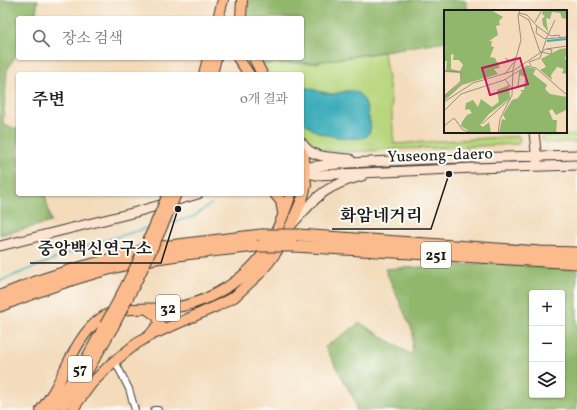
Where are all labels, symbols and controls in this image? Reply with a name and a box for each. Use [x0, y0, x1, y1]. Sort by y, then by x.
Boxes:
inset map [444, 10, 567, 133]
search box [16, 16, 304, 60]
icon: search [30, 27, 52, 49]
text: 장소 검색 [62, 29, 123, 50]
text: 주변 [32, 89, 65, 112]
text: 0개 결과 [240, 91, 288, 109]
street label: Yuseong-daero [387, 143, 493, 169]
callout: 화암네거리 [332, 200, 431, 229]
text: 화암네거리 [340, 205, 422, 228]
callout: 중앙백신연구소 [30, 234, 161, 263]
text: 중앙백신연구소 [38, 238, 152, 261]
road number: 251 [421, 242, 451, 268]
map controls [529, 290, 565, 398]
button: + [529, 290, 565, 326]
road number: 32 [156, 295, 180, 321]
button: − [529, 326, 565, 362]
road number: 57 [68, 356, 92, 382]
button: layers [529, 362, 565, 398]

